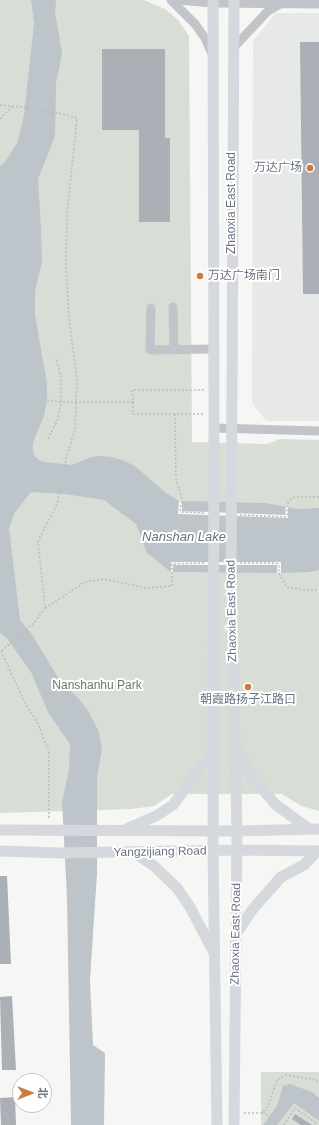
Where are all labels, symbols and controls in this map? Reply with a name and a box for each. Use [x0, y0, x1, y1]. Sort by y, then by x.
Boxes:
street label: Zhaoxia East Road [225, 152, 239, 254]
place label: 万达广场 [254, 161, 302, 175]
marker: 万达广场 [305, 163, 315, 173]
place label: 万达广场南门 [208, 269, 280, 283]
marker: 万达广场南门 [195, 271, 205, 281]
water label: Nanshan Lake [142, 529, 226, 545]
street label: Zhaoxia East Road [224, 560, 240, 662]
park label: Nanshanhu Park [52, 679, 142, 693]
marker: 朝霞路扬子江路口 [243, 682, 253, 692]
place label: 朝霞路扬子江路口 [200, 693, 296, 707]
street label: Yangzijiang Road [113, 844, 207, 860]
street label: Zhaoxia East Road [228, 883, 244, 985]
north arrow [12, 1073, 52, 1113]
text: 北 [37, 1088, 49, 1099]

